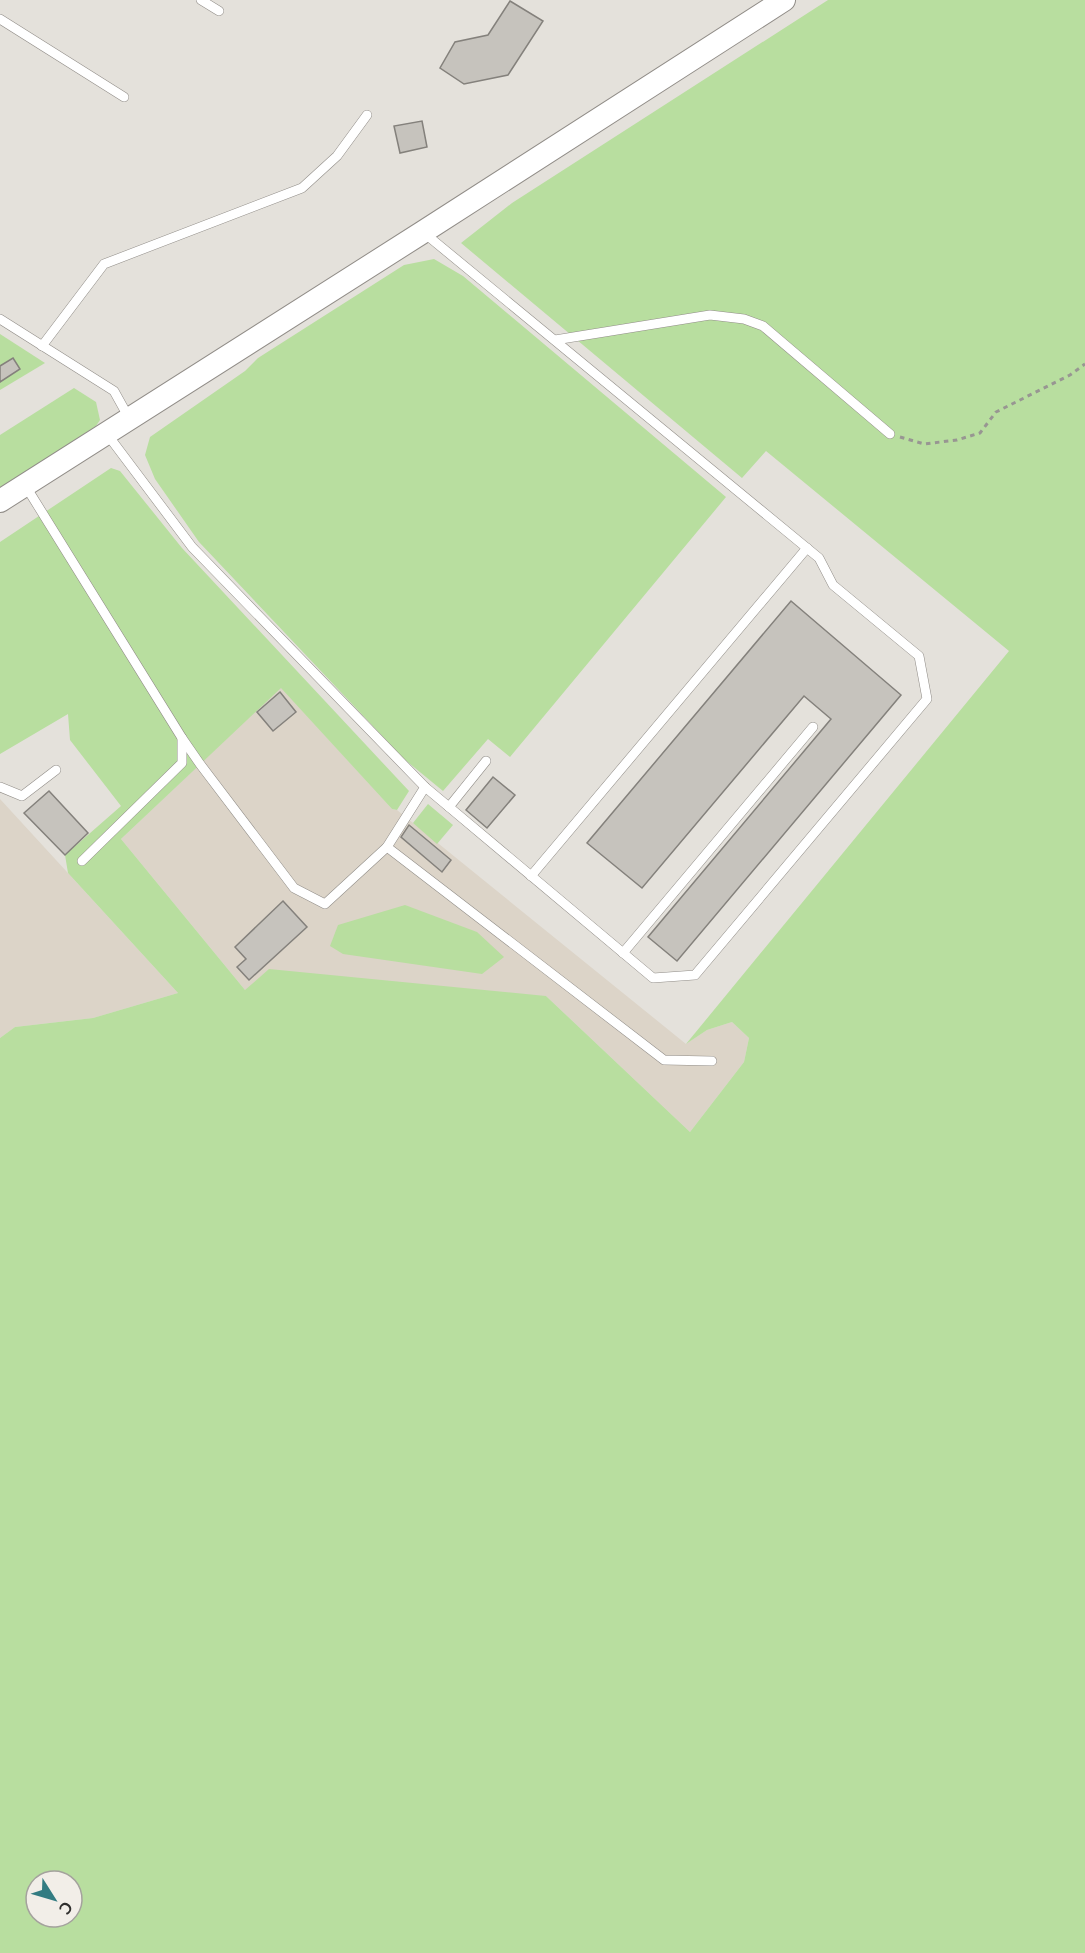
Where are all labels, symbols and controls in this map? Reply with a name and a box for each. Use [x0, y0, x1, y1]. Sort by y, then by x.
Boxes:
north arrow [24, 1869, 84, 1929]
text: С [55, 1898, 77, 1919]

